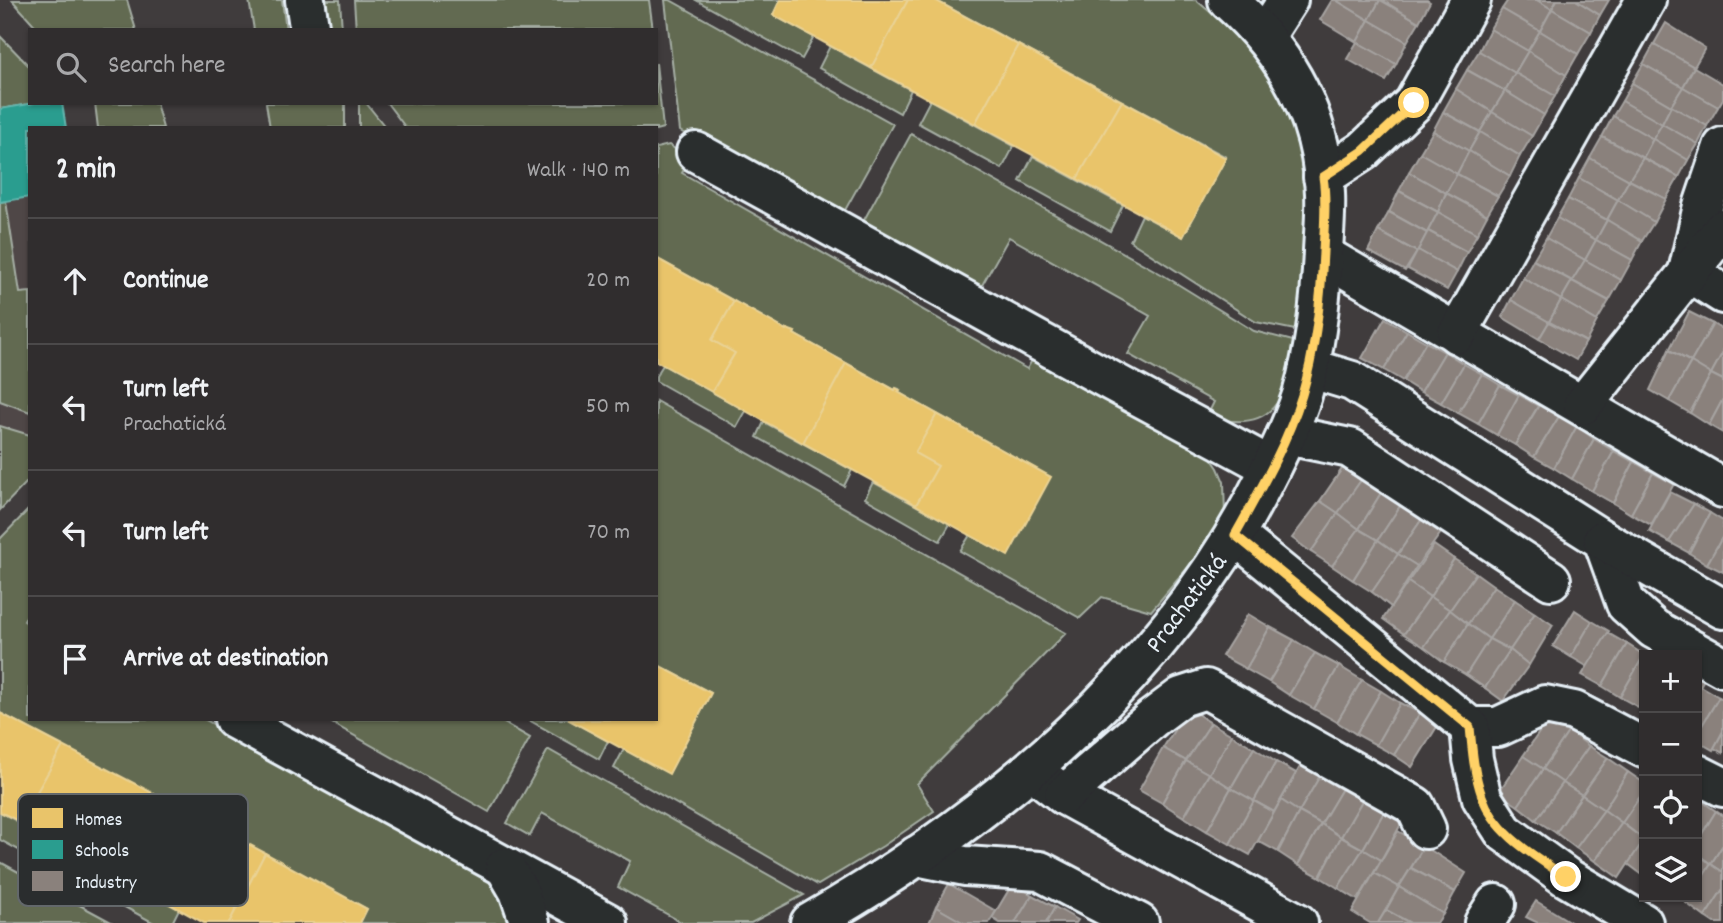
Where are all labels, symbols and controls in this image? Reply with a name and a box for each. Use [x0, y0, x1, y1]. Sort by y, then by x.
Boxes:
search box [28, 28, 658, 105]
icon: search [52, 48, 90, 86]
text: Search here [108, 48, 226, 85]
route start [1398, 87, 1429, 118]
text: 2 min [56, 150, 116, 193]
text: Walk · 140 m [527, 155, 630, 188]
icon: ahead [56, 262, 94, 300]
text: Continue [123, 263, 208, 300]
text: 20 m [586, 265, 630, 298]
text: Turn left [123, 372, 209, 409]
icon: left [56, 388, 94, 426]
text: 50 m [586, 391, 630, 424]
text: Prachatická [123, 409, 226, 442]
icon: left [56, 514, 94, 552]
text: Turn left [123, 515, 209, 552]
text: 70 m [588, 517, 630, 550]
street label: Prachatická [1138, 546, 1238, 662]
icon: arrive [56, 640, 94, 678]
text: Arrive at destination [123, 641, 328, 678]
map controls [1639, 650, 1702, 902]
button: + [1639, 650, 1702, 713]
button: − [1639, 713, 1702, 776]
button: locate [1639, 776, 1702, 839]
legend [18, 794, 248, 906]
text: Homes [75, 808, 123, 835]
text: Schools [75, 839, 129, 866]
button: layers [1639, 839, 1702, 902]
route end [1550, 861, 1581, 892]
text: Industry [75, 871, 137, 898]

